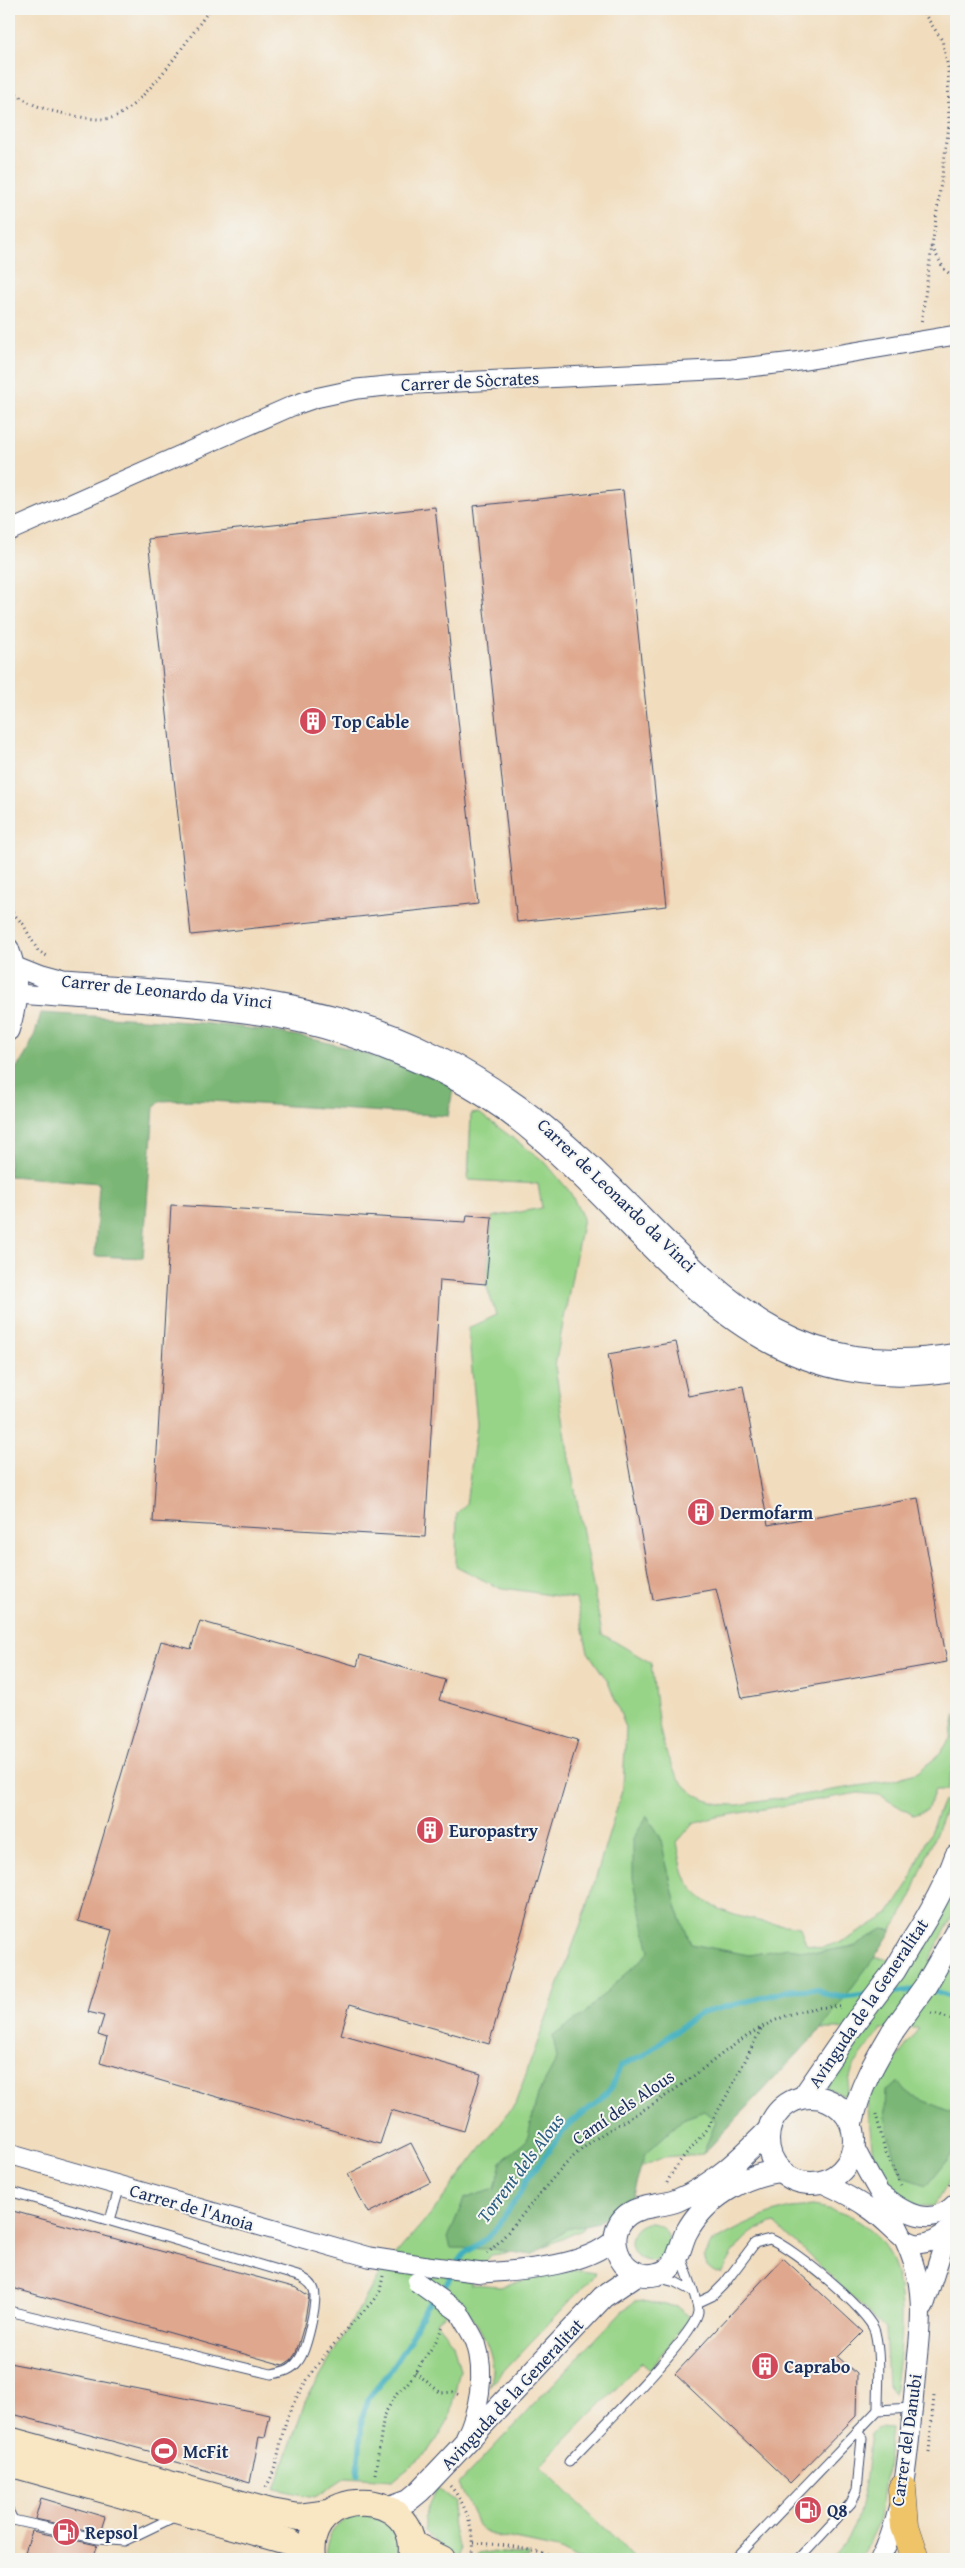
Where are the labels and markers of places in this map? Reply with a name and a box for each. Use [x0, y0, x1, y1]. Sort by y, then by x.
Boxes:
building icon: Top Cable [298, 706, 328, 736]
place label: Top Cable [332, 708, 410, 735]
building icon: Dermofarm [686, 1497, 716, 1527]
place label: Dermofarm [720, 1499, 814, 1526]
building icon: Europastry [415, 1815, 445, 1845]
place label: Europastry [449, 1817, 539, 1844]
building icon: Caprabo [750, 2351, 780, 2381]
place label: Caprabo [784, 2353, 851, 2380]
sports icon: McFit [149, 2436, 179, 2466]
place label: McFit [183, 2438, 229, 2465]
fuel station icon: Q8 [793, 2495, 823, 2525]
place label: Q8 [827, 2497, 848, 2524]
fuel station icon: Repsol [51, 2517, 81, 2547]
place label: Repsol [85, 2519, 139, 2546]

